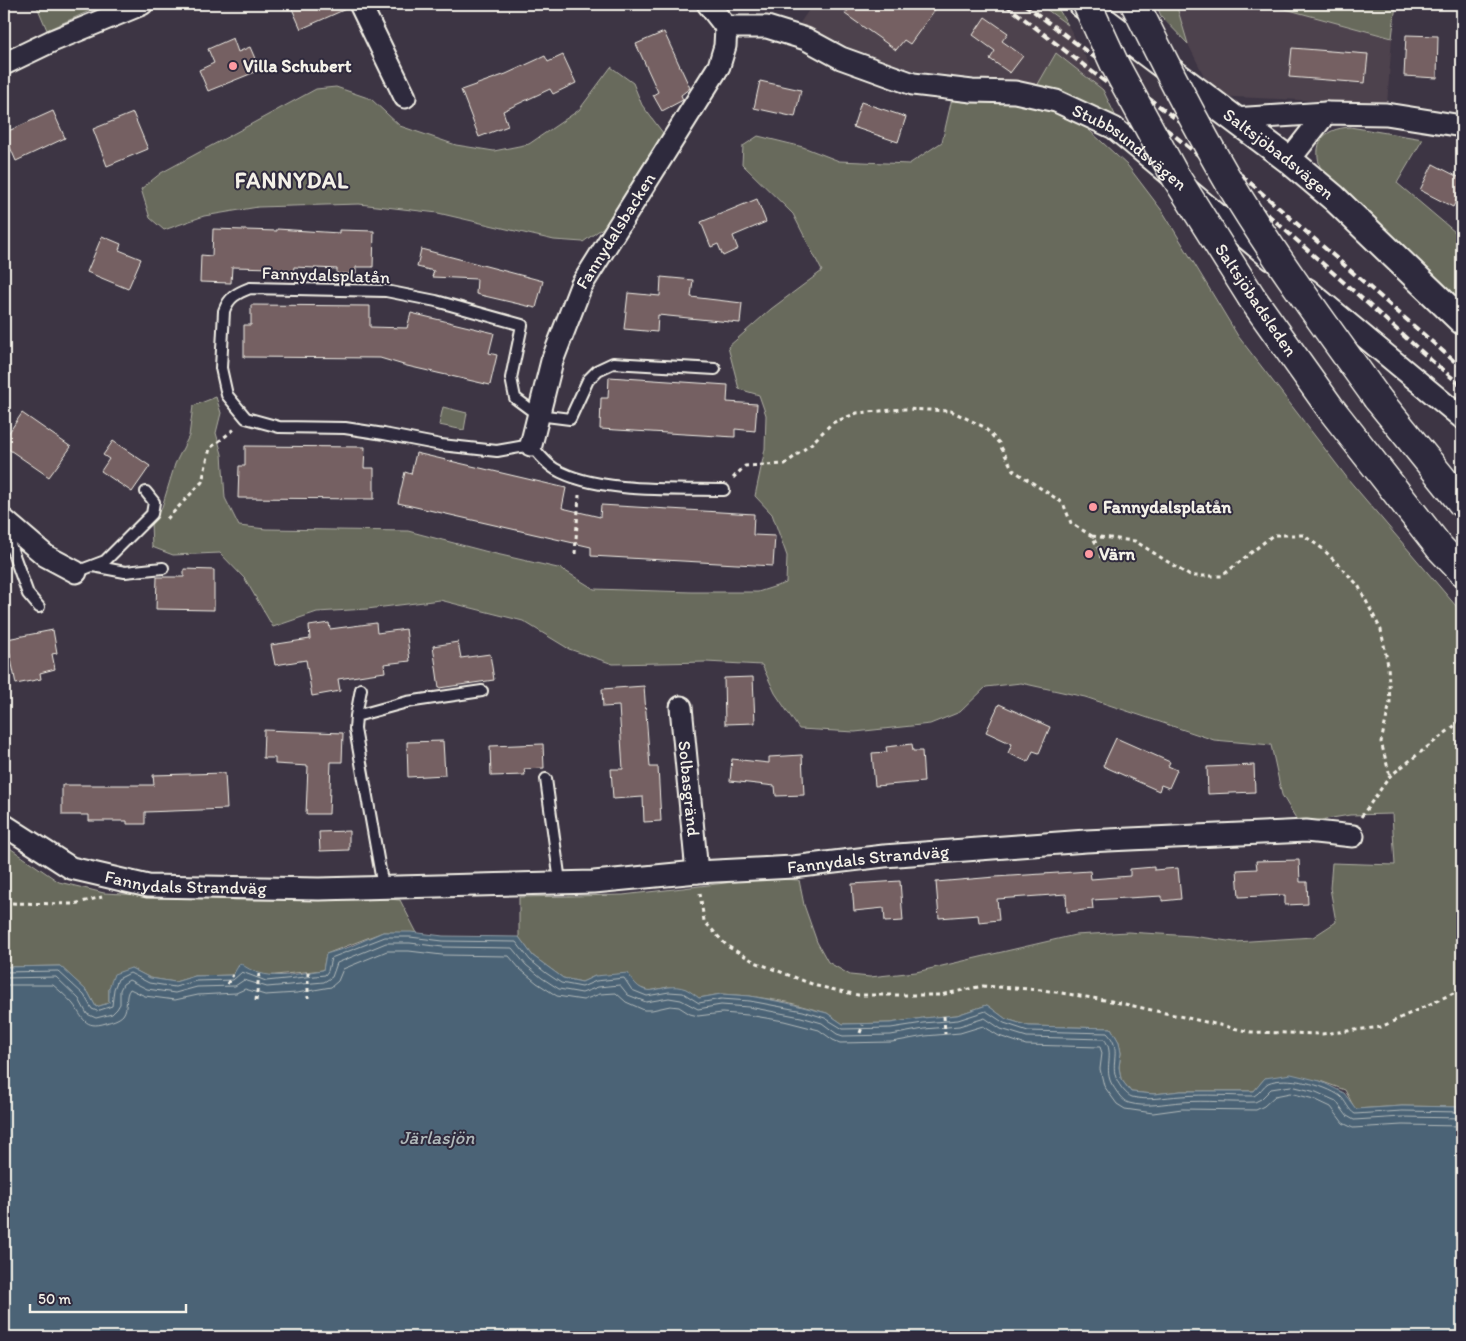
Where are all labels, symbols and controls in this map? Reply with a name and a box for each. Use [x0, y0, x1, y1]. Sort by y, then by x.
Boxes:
place label: Villa Schubert [243, 55, 352, 77]
marker: Villa Schubert [227, 60, 239, 72]
street label: Stubbsundsvägen [1069, 99, 1191, 195]
street label: Saltsjöbadsvägen [1219, 103, 1339, 204]
district label: FANNYDAL [235, 167, 349, 194]
street label: Fannydalsbacken [571, 169, 660, 293]
street label: Saltsjöbadsleden [1210, 239, 1302, 361]
street label: Fannydalsplatån [261, 262, 391, 288]
place label: Fannydalsplatån [1103, 496, 1232, 518]
marker: Fannydalsplatån [1087, 501, 1099, 513]
place label: Värn [1099, 543, 1135, 565]
marker: Värn [1083, 548, 1095, 560]
street label: Solbasgränd [673, 740, 705, 838]
street label: Fannydals Strandväg [787, 840, 951, 878]
street label: Fannydals Strandväg [103, 865, 268, 899]
water label: Järlasjön [400, 1126, 475, 1149]
scale bar [30, 1281, 186, 1313]
text: 50 m [38, 1290, 71, 1308]

